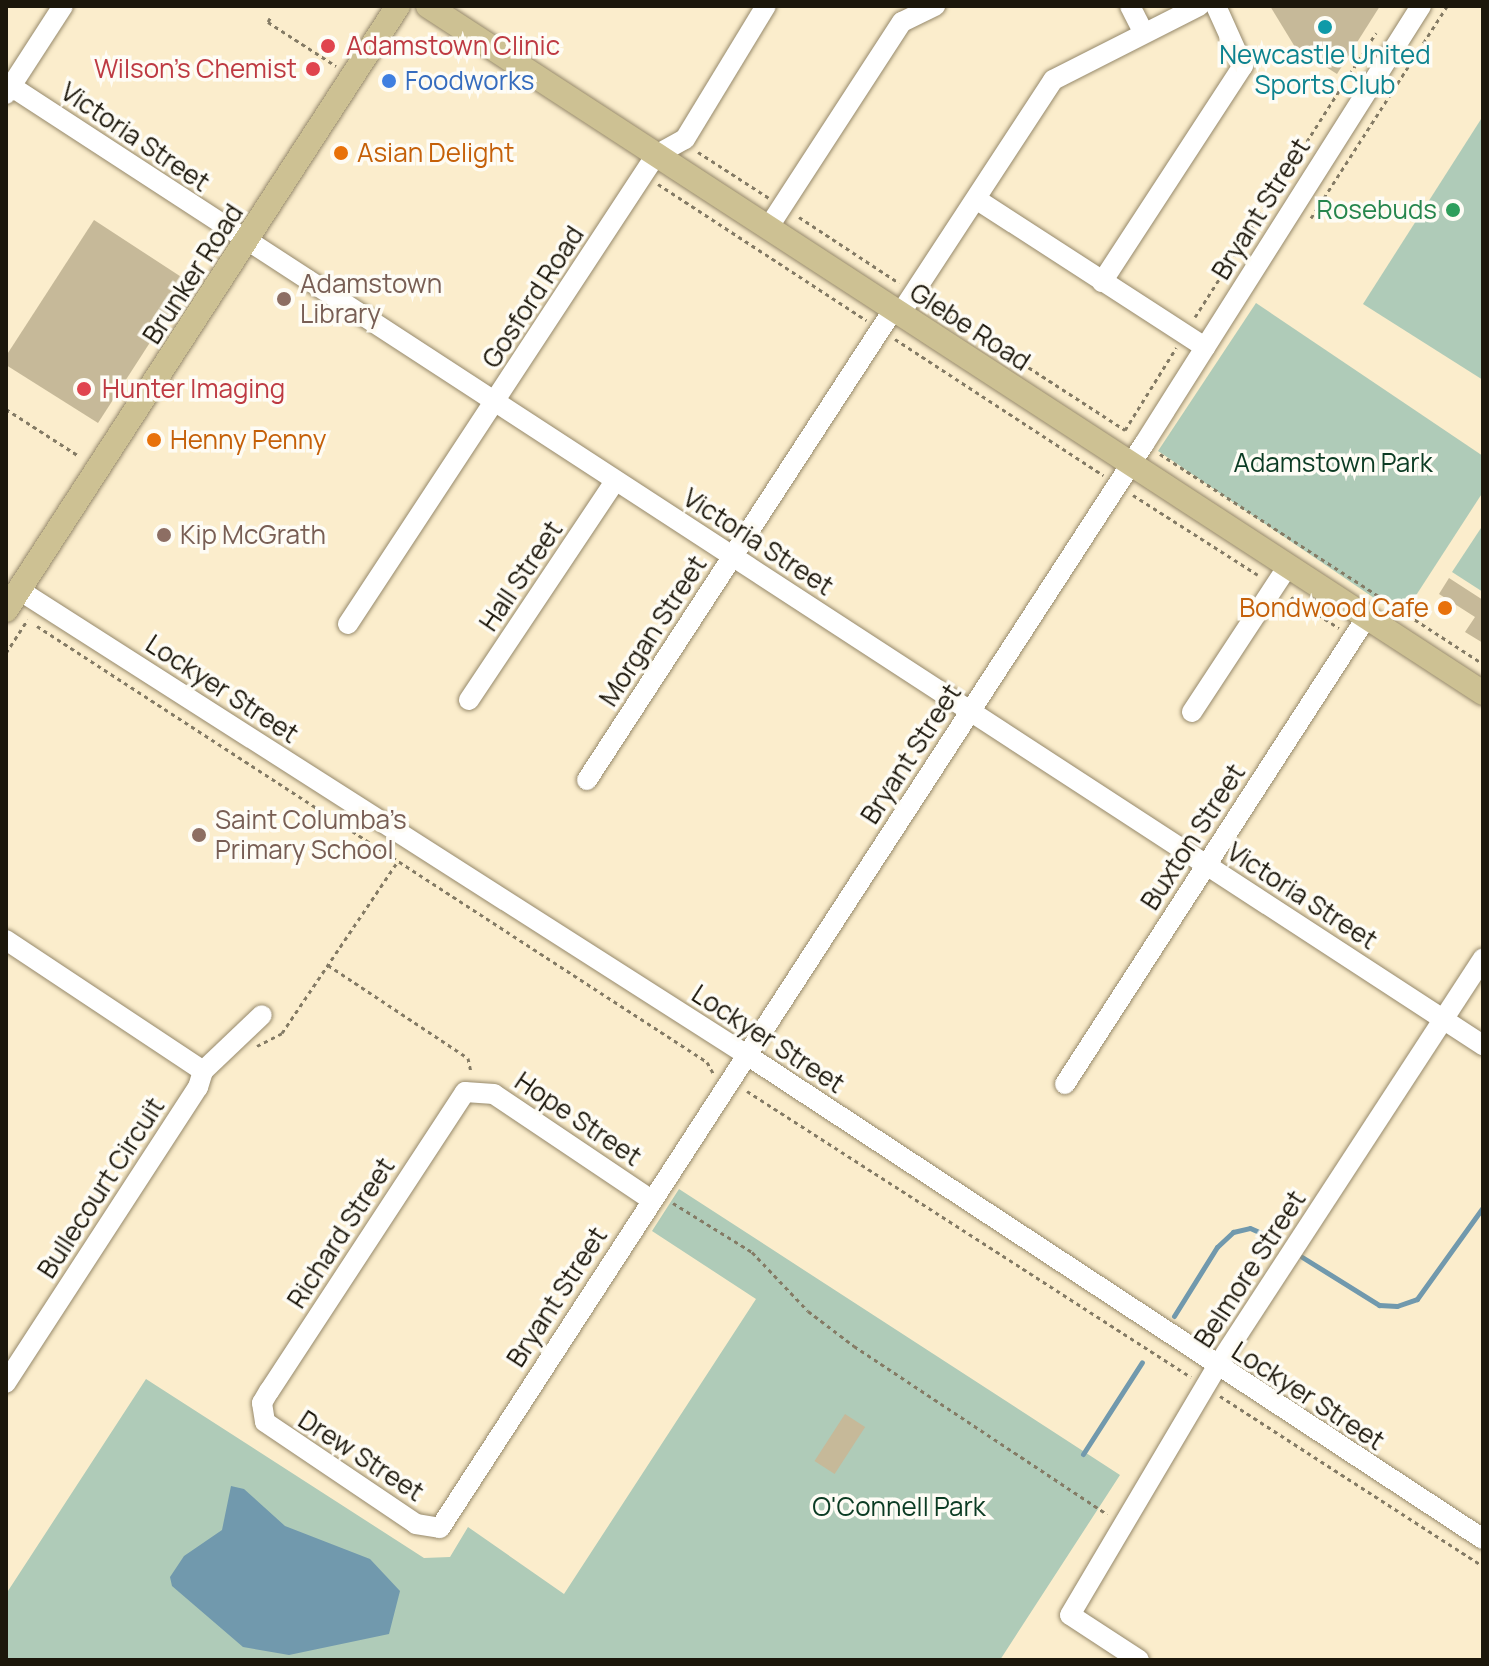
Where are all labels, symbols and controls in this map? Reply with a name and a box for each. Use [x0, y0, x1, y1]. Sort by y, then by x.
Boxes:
marker: Newcastle United Sports Club [1316, 18, 1334, 36]
place label: Adamstown Clinic [346, 30, 560, 62]
marker: Adamstown Clinic [317, 35, 339, 57]
place label: Newcastle United Sports Club [1219, 39, 1431, 100]
place label: Wilson’s Chemist [94, 53, 297, 85]
marker: Wilson’s Chemist [304, 60, 322, 78]
place label: Foodworks [405, 65, 534, 97]
marker: Foodworks [380, 72, 398, 90]
street label: Victoria Street [55, 76, 215, 198]
street label: Bryant Street [1205, 133, 1317, 285]
place label: Asian Delight [357, 137, 514, 169]
marker: Asian Delight [332, 144, 350, 162]
place label: Rosebuds [1317, 194, 1437, 226]
street label: Brunker Road [136, 198, 250, 350]
marker: Rosebuds [1444, 201, 1462, 219]
street label: Gosford Road [476, 220, 590, 374]
place label: Adamstown Library [300, 268, 442, 330]
street label: Glebe Road [904, 277, 1036, 377]
marker: Adamstown Library [275, 290, 293, 308]
place label: Hunter Imaging [102, 373, 285, 405]
marker: Hunter Imaging [73, 378, 95, 400]
place label: Henny Penny [170, 424, 326, 456]
marker: Henny Penny [145, 431, 163, 449]
park label: Adamstown Park [1233, 447, 1433, 479]
street label: Victoria Street [677, 482, 839, 602]
street label: Hall Street [473, 515, 569, 637]
place label: Kip McGrath [180, 519, 326, 551]
marker: Kip McGrath [155, 526, 173, 544]
street label: Morgan Street [593, 550, 713, 712]
place label: Bondwood Cafe [1239, 592, 1429, 624]
marker: Bondwood Cafe [1436, 599, 1454, 617]
street label: Lockyer Street [140, 628, 304, 750]
street label: Bryant Street [854, 678, 968, 830]
street label: Buxton Street [1134, 758, 1252, 916]
place label: Saint Columba’s Primary School [215, 804, 407, 866]
marker: Saint Columba’s Primary School [190, 826, 208, 844]
street label: Victoria Street [1221, 836, 1383, 956]
street label: Lockyer Street [686, 978, 850, 1100]
street label: Hope Street [509, 1065, 647, 1173]
street label: Bullecourt Circuit [31, 1092, 171, 1284]
street label: Richard Street [281, 1152, 401, 1314]
street label: Belmore Street [1188, 1185, 1312, 1353]
street label: Bryant Street [500, 1221, 614, 1373]
street label: Lockyer Street [1226, 1335, 1390, 1457]
street label: Drew Street [293, 1404, 429, 1508]
park label: O'Connell Park [812, 1491, 986, 1523]

